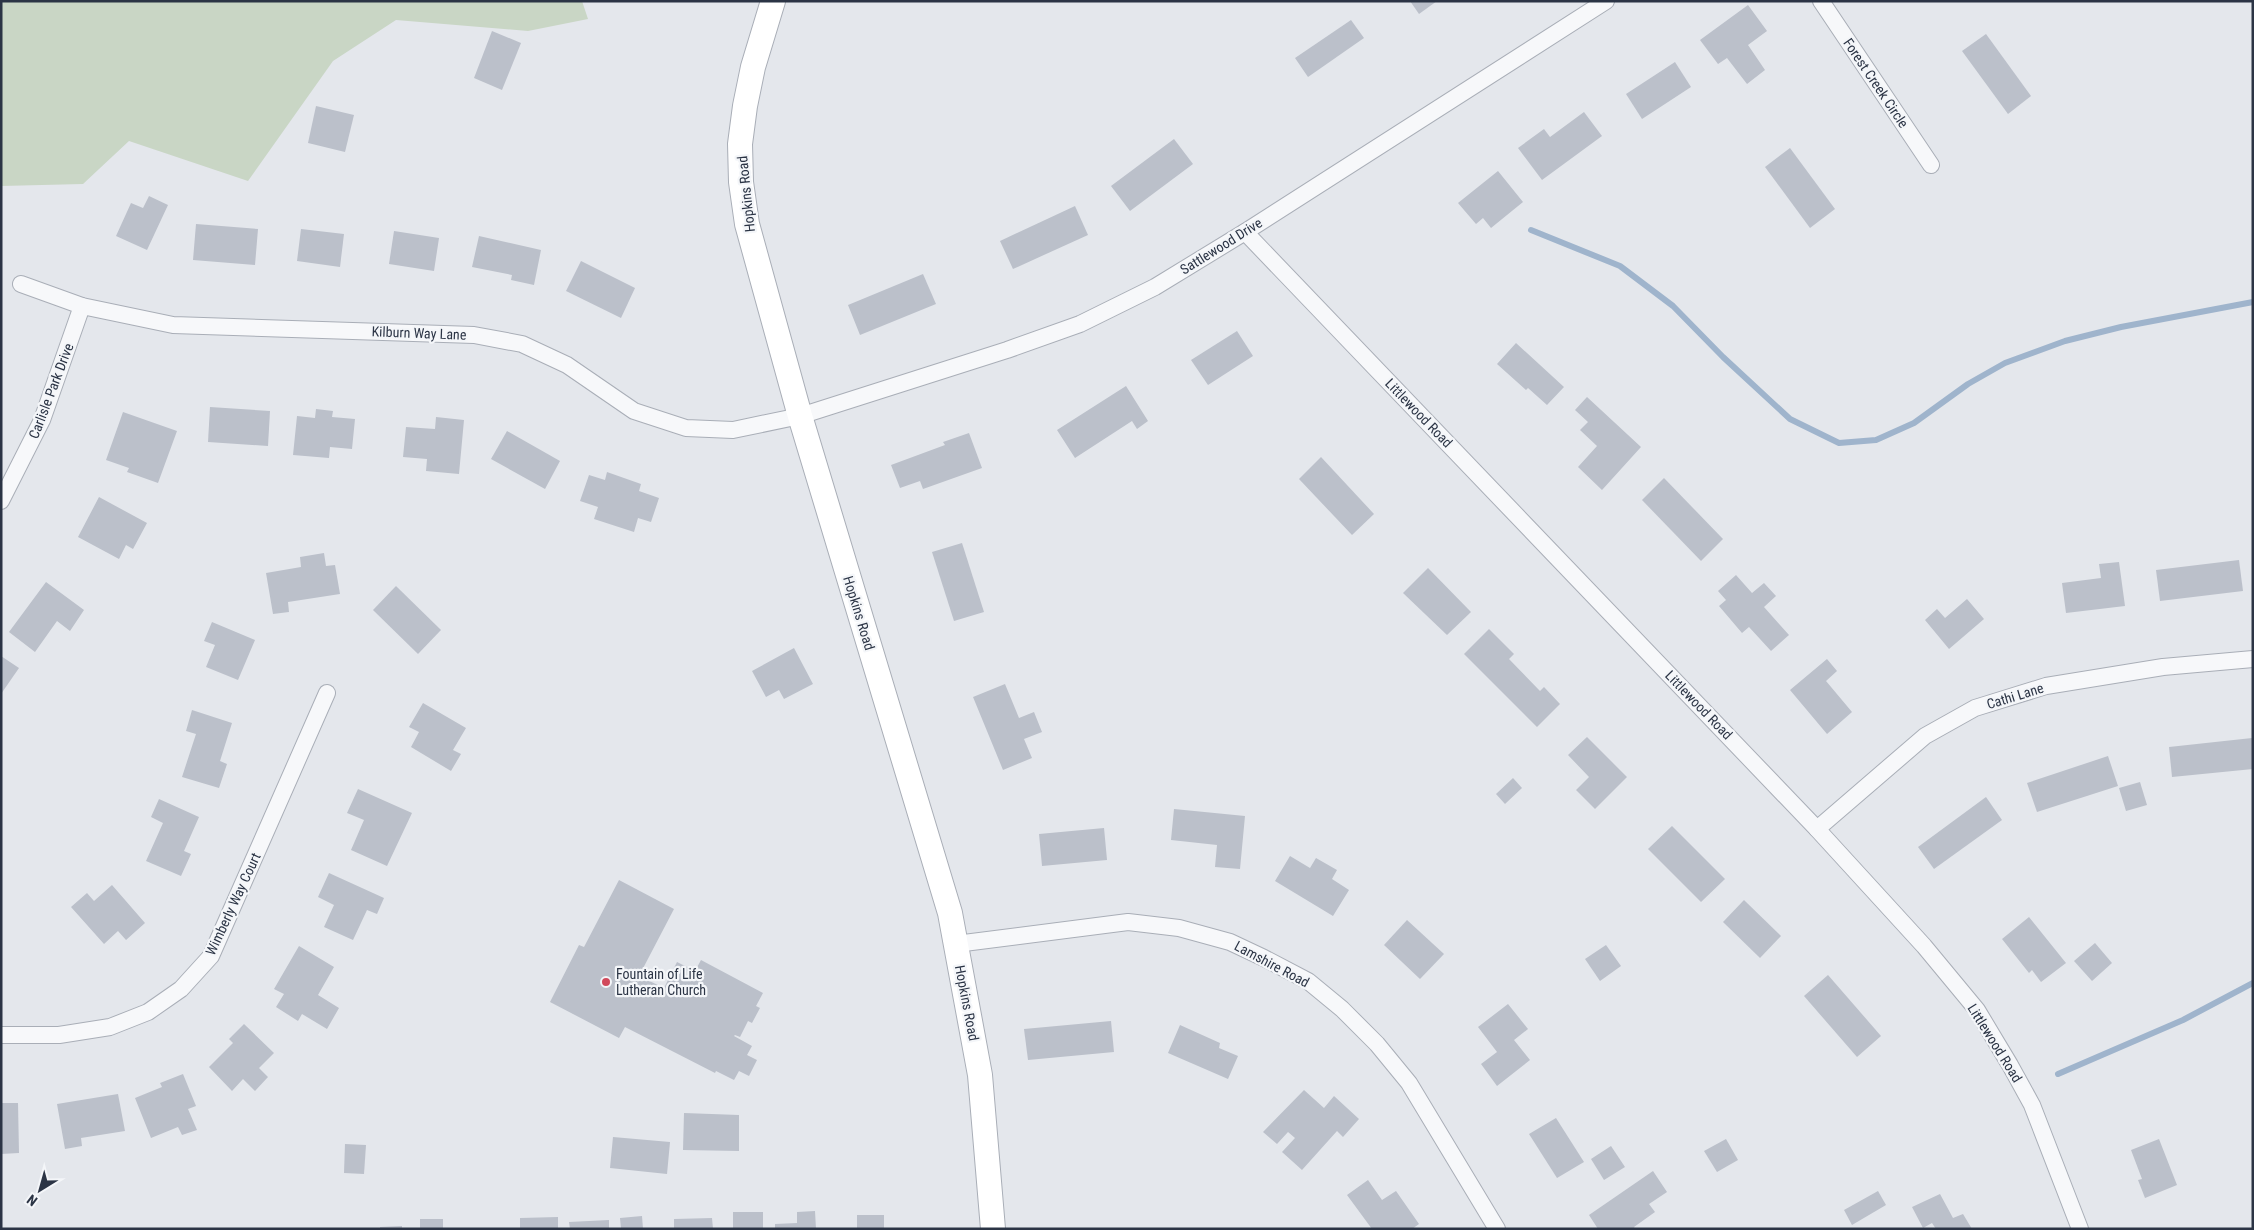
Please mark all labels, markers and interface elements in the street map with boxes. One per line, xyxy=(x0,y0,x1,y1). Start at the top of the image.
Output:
street label: Forest Creek Circle xyxy=(1840,35,1912,131)
street label: Hopkins Road xyxy=(734,155,758,233)
street label: Sattlewood Drive xyxy=(1177,214,1265,278)
street label: Kilburn Way Lane xyxy=(371,323,467,343)
street label: Carlisle Park Drive xyxy=(25,341,77,441)
street label: Littlewood Road xyxy=(1382,375,1456,451)
street label: Hopkins Road xyxy=(840,574,878,652)
street label: Littlewood Road xyxy=(1662,667,1736,743)
street label: Cathi Lane xyxy=(1985,680,2046,712)
street label: Wimberly Way Court xyxy=(202,850,264,958)
street label: Lamshire Road xyxy=(1232,938,1312,990)
street label: Hopkins Road xyxy=(952,964,982,1042)
place label: Fountain of Life Lutheran Church xyxy=(616,966,706,998)
marker: Fountain of Life Lutheran Church xyxy=(600,976,612,988)
street label: Littlewood Road xyxy=(1965,1001,2025,1085)
north arrow xyxy=(15,1165,65,1215)
text: N xyxy=(24,1191,40,1209)

